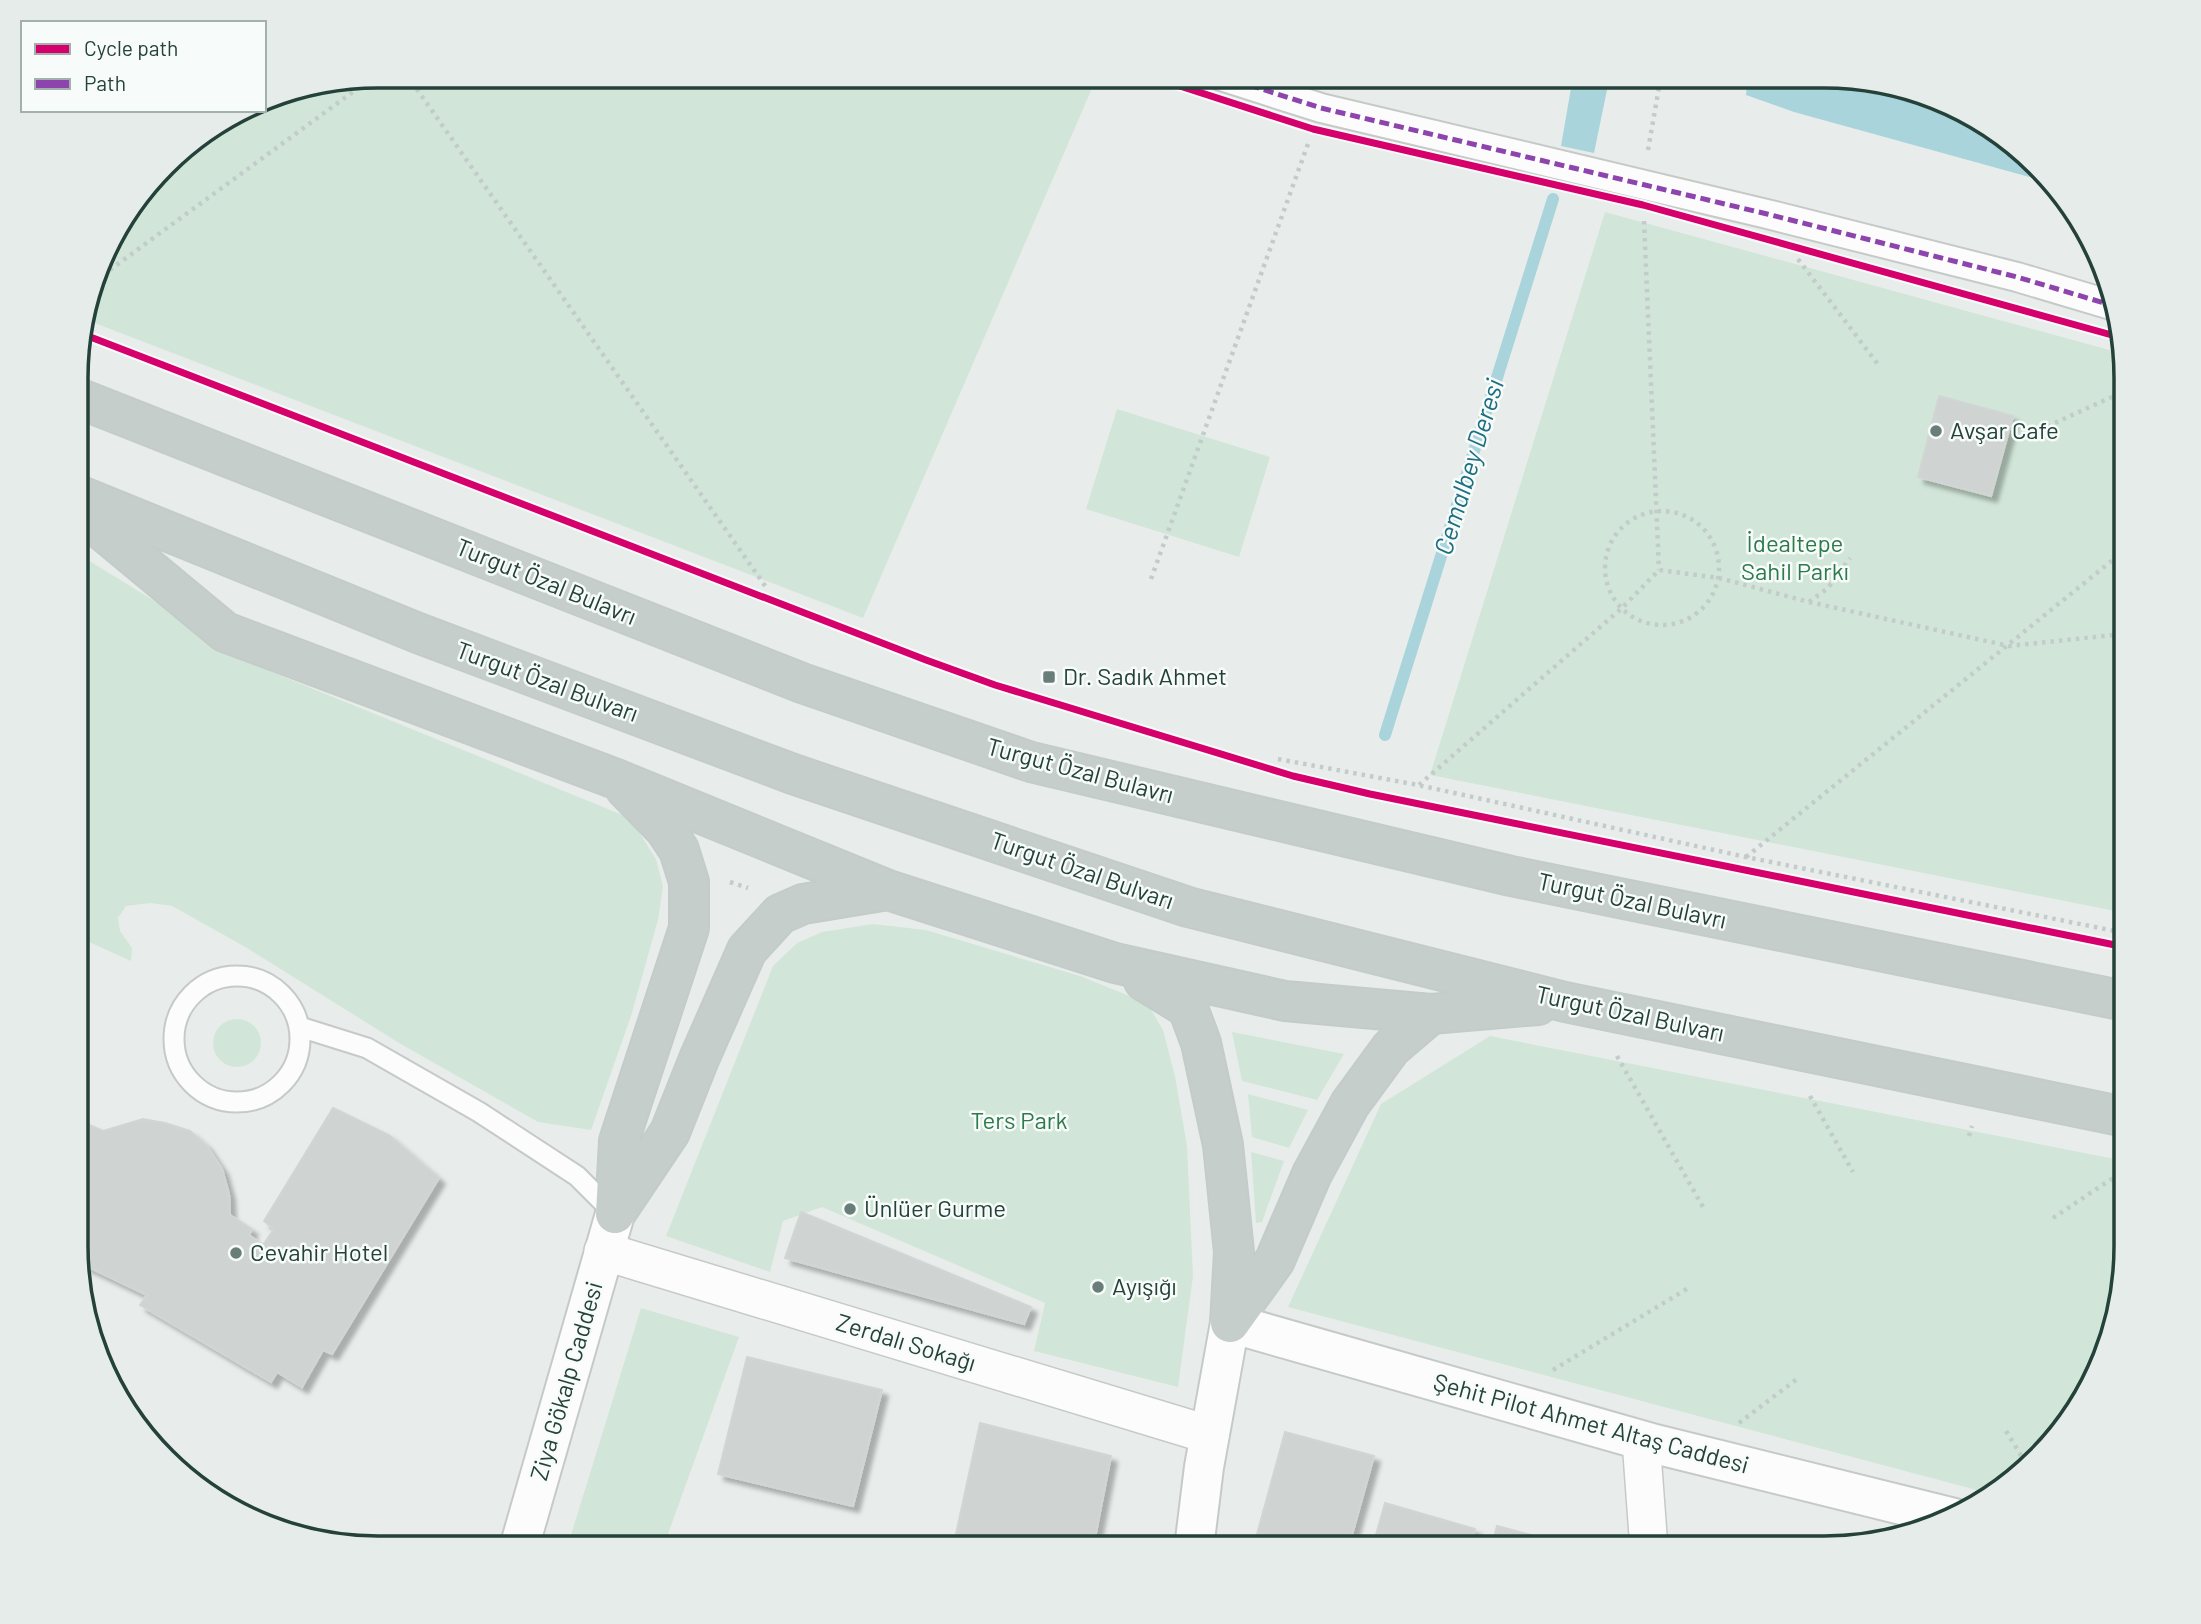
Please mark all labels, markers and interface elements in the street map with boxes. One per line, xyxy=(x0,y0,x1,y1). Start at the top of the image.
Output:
legend xyxy=(21,21,266,112)
text: Cycle path xyxy=(84,35,178,60)
text: Path xyxy=(84,70,126,95)
water label: Cemalbey Deresi xyxy=(1426,374,1509,558)
place label: Avşar Cafe xyxy=(1950,415,2059,444)
marker: Avşar Cafe xyxy=(1928,423,1944,439)
park label: İdealtepe Sahil Parkı xyxy=(1741,528,1849,585)
street label: Turgut Özal Bulavrı xyxy=(452,531,641,630)
street label: Turgut Özal Bulvarı xyxy=(452,634,643,727)
place label: Dr. Sadık Ahmet xyxy=(1063,661,1227,690)
marker: Dr. Sadık Ahmet xyxy=(1041,669,1057,685)
street label: Turgut Özal Bulavrı xyxy=(984,731,1177,808)
street label: Turgut Özal Bulvarı xyxy=(987,825,1178,914)
street label: Turgut Özal Bulavrı xyxy=(1535,865,1729,934)
street label: Turgut Özal Bulvarı xyxy=(1534,978,1727,1047)
park label: Ters Park xyxy=(971,1105,1067,1134)
place label: Ünlüer Gurme xyxy=(864,1193,1006,1222)
marker: Ünlüer Gurme xyxy=(842,1201,858,1217)
place label: Cevahir Hotel xyxy=(250,1237,388,1266)
marker: Cevahir Hotel xyxy=(228,1245,244,1261)
place label: Ayışığı xyxy=(1112,1271,1177,1300)
street label: Ziya Gökalp Caddesi xyxy=(523,1278,608,1483)
marker: Ayışığı xyxy=(1090,1279,1106,1295)
street label: Zerdalı Sokağı xyxy=(833,1307,980,1377)
street label: Şehit Pilot Ahmet Altaş Caddesi xyxy=(1430,1366,1752,1479)

